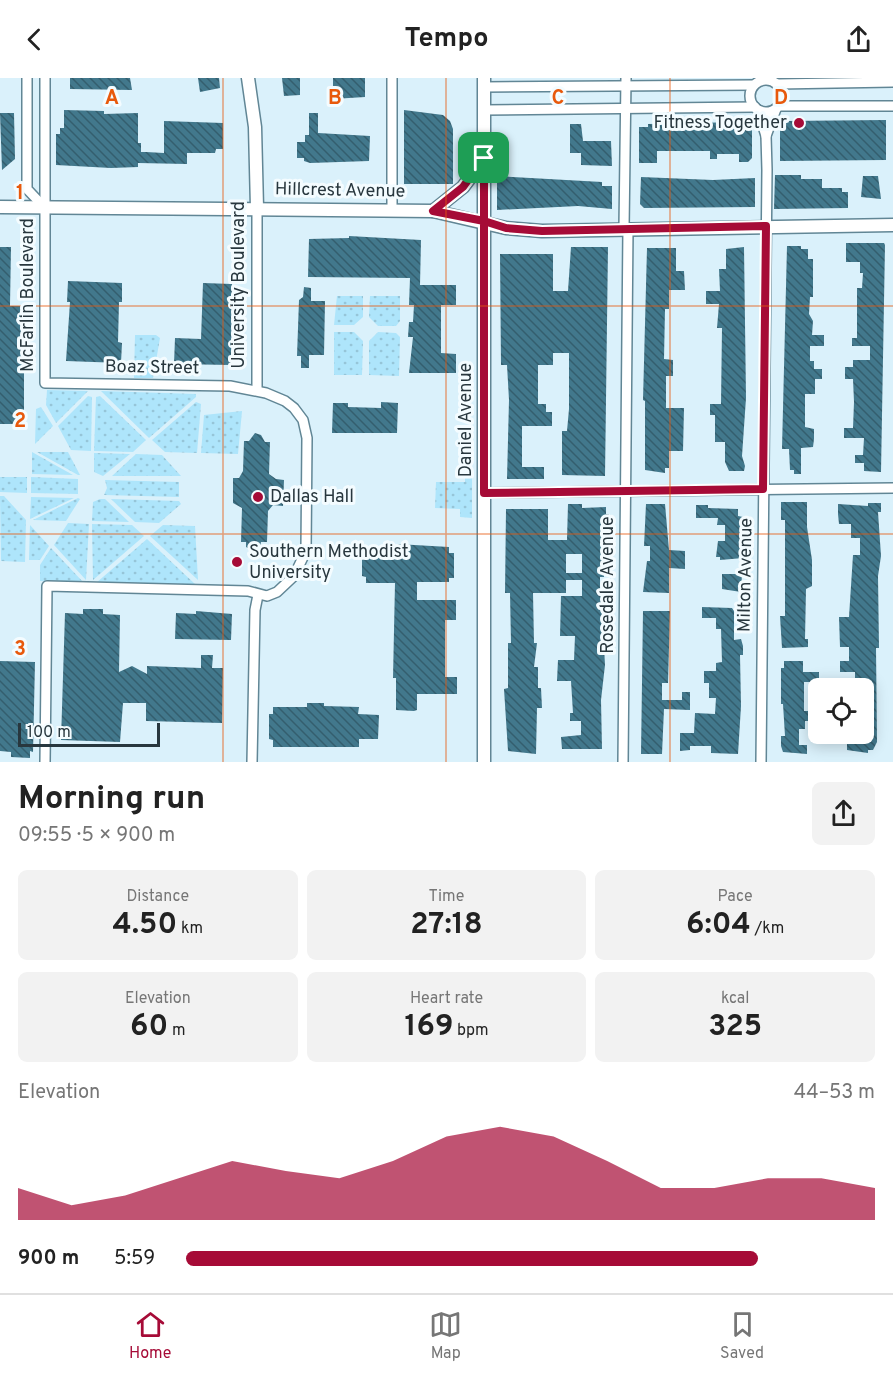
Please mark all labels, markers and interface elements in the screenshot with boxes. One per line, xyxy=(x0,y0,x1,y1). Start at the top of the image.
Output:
text: Tempo xyxy=(405,22,488,56)
icon: back xyxy=(18,23,51,56)
icon: share xyxy=(842,23,875,56)
text: A xyxy=(105,86,119,112)
text: B xyxy=(328,86,342,112)
text: C xyxy=(552,86,564,112)
text: D xyxy=(774,86,788,112)
place label: Fitness Together xyxy=(653,112,787,135)
marker: Fitness Together xyxy=(792,116,806,130)
pin xyxy=(458,132,509,183)
icon: arrive xyxy=(467,141,500,174)
street label: Hillcrest Avenue xyxy=(275,178,405,204)
text: 1 xyxy=(16,181,24,207)
street label: University Boulevard xyxy=(228,201,251,369)
street label: McFarlin Boulevard xyxy=(17,218,40,372)
street label: Boaz Street xyxy=(105,356,199,380)
street label: Daniel Avenue xyxy=(455,363,478,477)
text: 2 xyxy=(14,409,26,435)
place label: Dallas Hall xyxy=(270,486,354,509)
marker: Dallas Hall xyxy=(251,490,265,504)
street label: Rosedale Avenue xyxy=(597,516,620,654)
street label: Milton Avenue xyxy=(734,518,758,632)
place label: Southern Methodist University xyxy=(249,541,409,585)
marker: Southern Methodist University xyxy=(230,555,244,569)
text: 3 xyxy=(14,637,26,663)
map controls xyxy=(808,678,874,744)
button: locate xyxy=(808,678,874,744)
scale bar xyxy=(18,720,160,748)
text: 100 m xyxy=(27,723,71,743)
text: Morning run xyxy=(18,779,205,821)
button: share xyxy=(812,782,875,845)
text: 09:55 · 5 × 900 m xyxy=(18,823,175,849)
text: Distance xyxy=(126,887,189,907)
text: Time xyxy=(429,887,464,907)
text: Pace xyxy=(718,887,753,907)
text: 4.50 xyxy=(113,907,177,944)
text: 27:18 xyxy=(410,907,483,944)
text: 6:04 xyxy=(686,907,751,944)
text: km xyxy=(177,919,203,939)
text: /km xyxy=(751,919,784,939)
text: Elevation xyxy=(125,989,191,1009)
text: Heart rate xyxy=(410,989,483,1009)
text: kcal xyxy=(721,989,749,1009)
text: 60 xyxy=(130,1009,168,1046)
text: 169 xyxy=(404,1009,453,1046)
text: 325 xyxy=(708,1009,762,1046)
text: m xyxy=(168,1021,186,1041)
text: bpm xyxy=(453,1021,489,1041)
text: Elevation xyxy=(18,1080,100,1106)
text: 44–53 m xyxy=(794,1080,875,1106)
text: 900 m xyxy=(18,1246,79,1272)
text: 5:59 xyxy=(114,1246,155,1272)
tab: Home xyxy=(129,1308,171,1364)
tab: Map xyxy=(429,1308,462,1364)
tab: Saved xyxy=(720,1308,764,1364)

